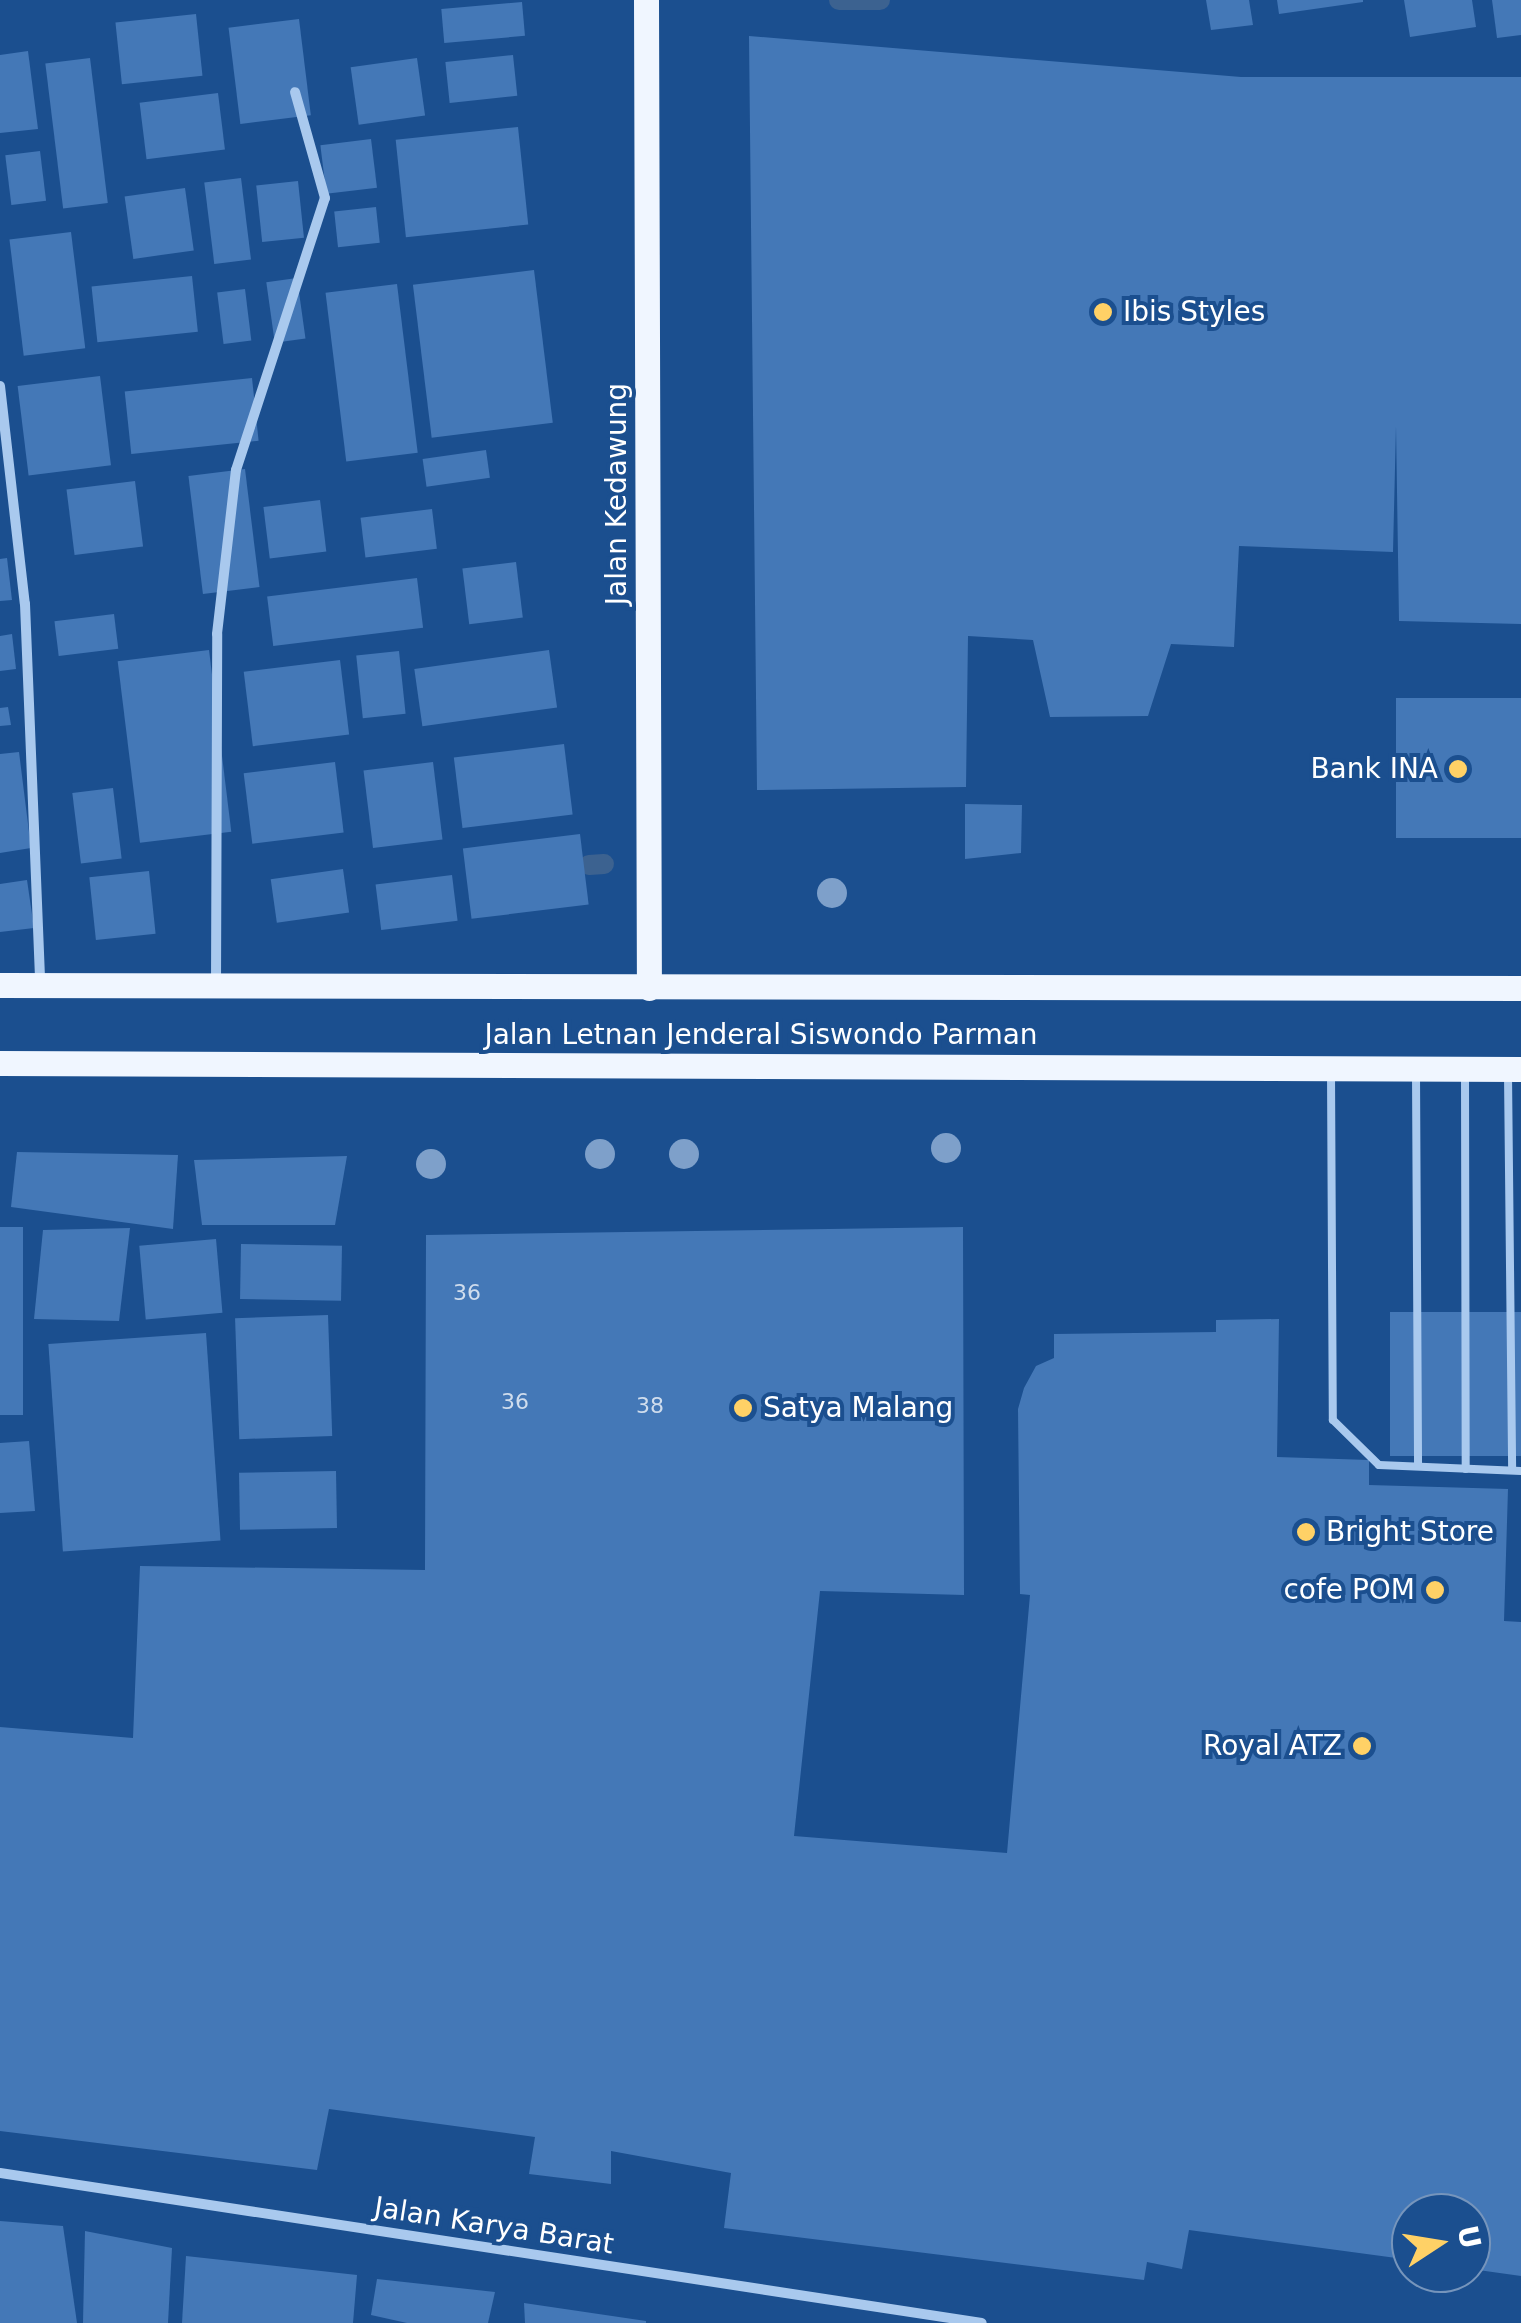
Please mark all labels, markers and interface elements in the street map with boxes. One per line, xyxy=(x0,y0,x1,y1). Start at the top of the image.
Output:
place label: Ibis Styles xyxy=(1123,295,1265,329)
marker: Ibis Styles xyxy=(1092,301,1114,323)
street label: Jalan Kedawung xyxy=(600,383,634,605)
place label: Bank INA xyxy=(1310,752,1438,786)
marker: Bank INA xyxy=(1447,758,1469,780)
street label: Jalan Letnan Jenderal Siswondo Parman xyxy=(484,1018,1038,1052)
house number: 36 xyxy=(453,1280,481,1306)
house number: 36 xyxy=(501,1389,529,1415)
place label: Satya Malang xyxy=(763,1391,953,1425)
house number: 38 xyxy=(636,1393,664,1419)
marker: Satya Malang xyxy=(732,1397,754,1419)
place label: Bright Store xyxy=(1326,1515,1494,1549)
marker: Bright Store xyxy=(1295,1521,1317,1543)
place label: cofe POM xyxy=(1283,1573,1415,1607)
marker: cofe POM xyxy=(1424,1579,1446,1601)
place label: Royal ATZ xyxy=(1203,1729,1342,1763)
marker: Royal ATZ xyxy=(1351,1735,1373,1757)
street label: Jalan Karya Barat xyxy=(372,2190,616,2262)
north arrow xyxy=(1391,2193,1491,2293)
text: U xyxy=(1450,2223,1487,2252)

